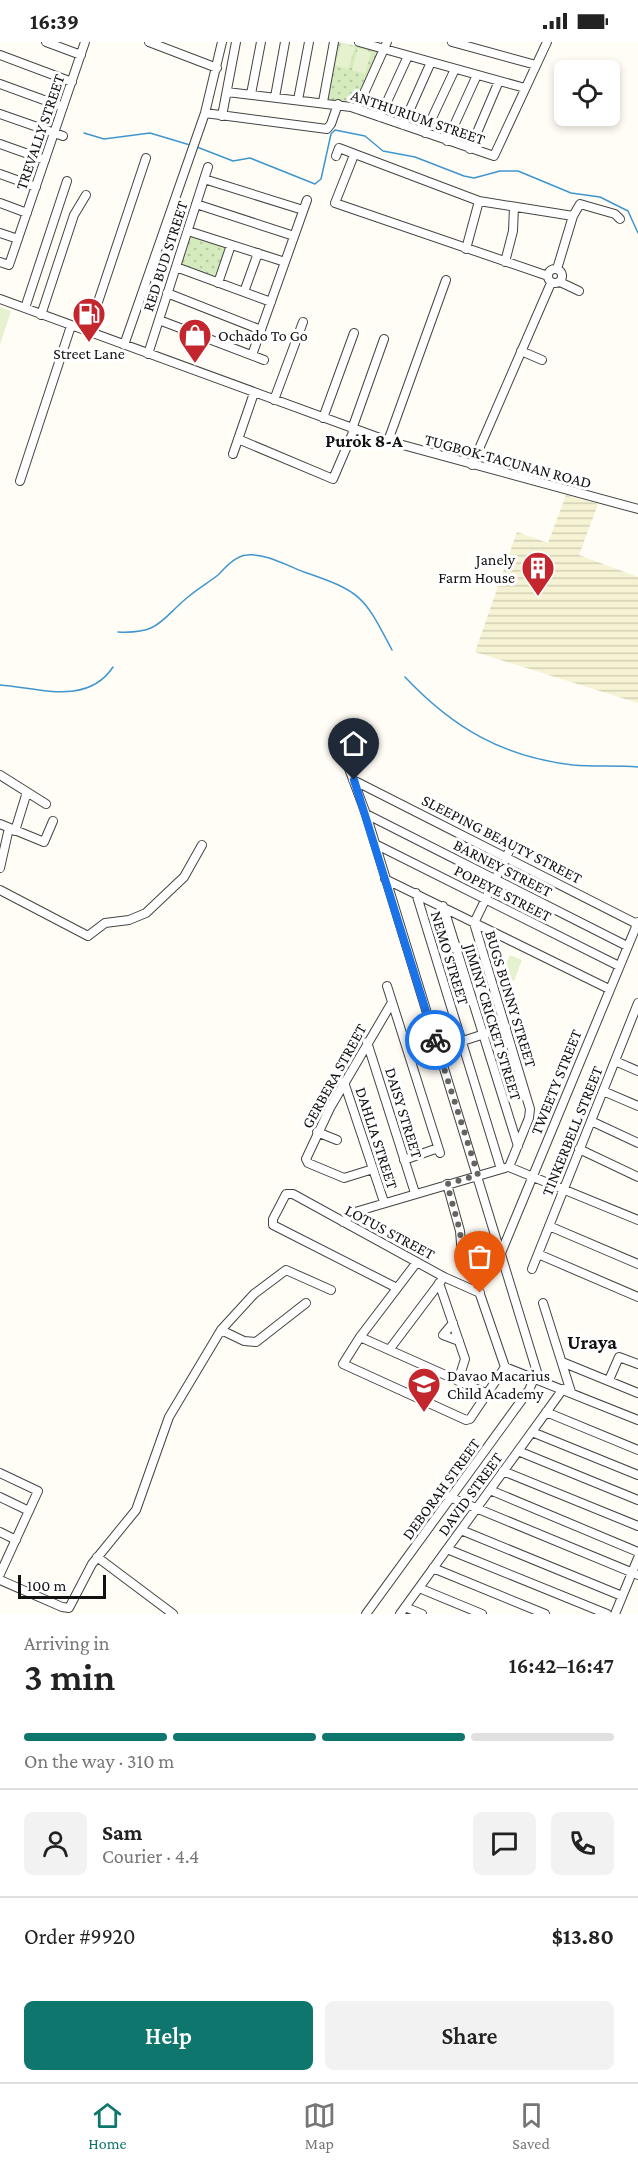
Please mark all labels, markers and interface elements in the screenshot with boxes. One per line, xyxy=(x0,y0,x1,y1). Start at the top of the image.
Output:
text: 16:39 xyxy=(30,9,79,34)
map controls xyxy=(554,60,620,126)
button: locate xyxy=(554,60,620,126)
street label: TREVALLY STREET xyxy=(12,72,68,192)
street label: ANTHURIUM STREET xyxy=(349,86,488,148)
street label: RED BUD STREET xyxy=(139,198,191,313)
fuel station icon: Street Lane xyxy=(71,296,107,343)
shop icon: Ochado To Go xyxy=(177,317,213,364)
place label: Ochado To Go xyxy=(218,327,308,344)
place label: Street Lane xyxy=(53,345,125,362)
street label: TUGBOK-TACUNAN ROAD xyxy=(423,430,593,492)
district label: Purok 8-A xyxy=(325,431,403,451)
building icon: Janely Farm House xyxy=(520,550,556,597)
place label: Janely Farm House xyxy=(438,551,516,586)
pin xyxy=(328,718,379,780)
icon: home xyxy=(337,727,370,760)
street label: SLEEPING BEAUTY STREET xyxy=(419,791,585,887)
street label: BARNEY STREET xyxy=(451,836,555,900)
street label: POPEYE STREET xyxy=(452,861,555,925)
street label: NEMO STREET xyxy=(428,909,472,1007)
street label: BUGS BUNNY STREET xyxy=(482,928,540,1070)
street label: JIMINY CRICKET STREET xyxy=(460,940,525,1103)
courier xyxy=(405,1010,465,1070)
street label: GERBERA STREET xyxy=(298,1021,370,1131)
icon: bike xyxy=(419,1024,452,1057)
street label: TWEETY STREET xyxy=(527,1027,585,1137)
street label: TINKERBELL STREET xyxy=(538,1063,606,1198)
street label: DAISY STREET xyxy=(382,1065,426,1161)
street label: DAHLIA STREET xyxy=(353,1085,402,1191)
street label: LOTUS STREET xyxy=(342,1201,438,1263)
pin xyxy=(454,1231,505,1293)
icon: bag xyxy=(463,1240,496,1273)
district label: Uraya xyxy=(567,1331,617,1353)
school or university icon: Davao Macarius Child Academy xyxy=(406,1366,442,1413)
place label: Davao Macarius Child Academy xyxy=(447,1367,550,1403)
street label: DEBORAH STREET xyxy=(399,1435,484,1543)
street label: DAVID STREET xyxy=(434,1449,506,1539)
scale bar xyxy=(18,1572,106,1600)
text: 100 m xyxy=(27,1577,66,1594)
text: Arriving in xyxy=(24,1632,109,1654)
text: 16:42–16:47 xyxy=(509,1653,614,1678)
text: 3 min xyxy=(24,1655,115,1698)
text: On the way · 310 m xyxy=(24,1750,174,1772)
button: person xyxy=(24,1812,87,1875)
button: chat xyxy=(473,1812,536,1875)
button: phone xyxy=(551,1812,614,1875)
text: Sam xyxy=(102,1820,142,1845)
text: Courier · 4.4 xyxy=(102,1845,199,1867)
text: Order #9920 xyxy=(24,1924,136,1949)
text: $13.80 xyxy=(552,1924,614,1949)
button: Help xyxy=(24,2001,313,2070)
button: Share xyxy=(325,2001,614,2070)
tab: Home xyxy=(88,2099,127,2152)
tab: Map xyxy=(303,2099,336,2152)
tab: Saved xyxy=(512,2099,550,2152)

